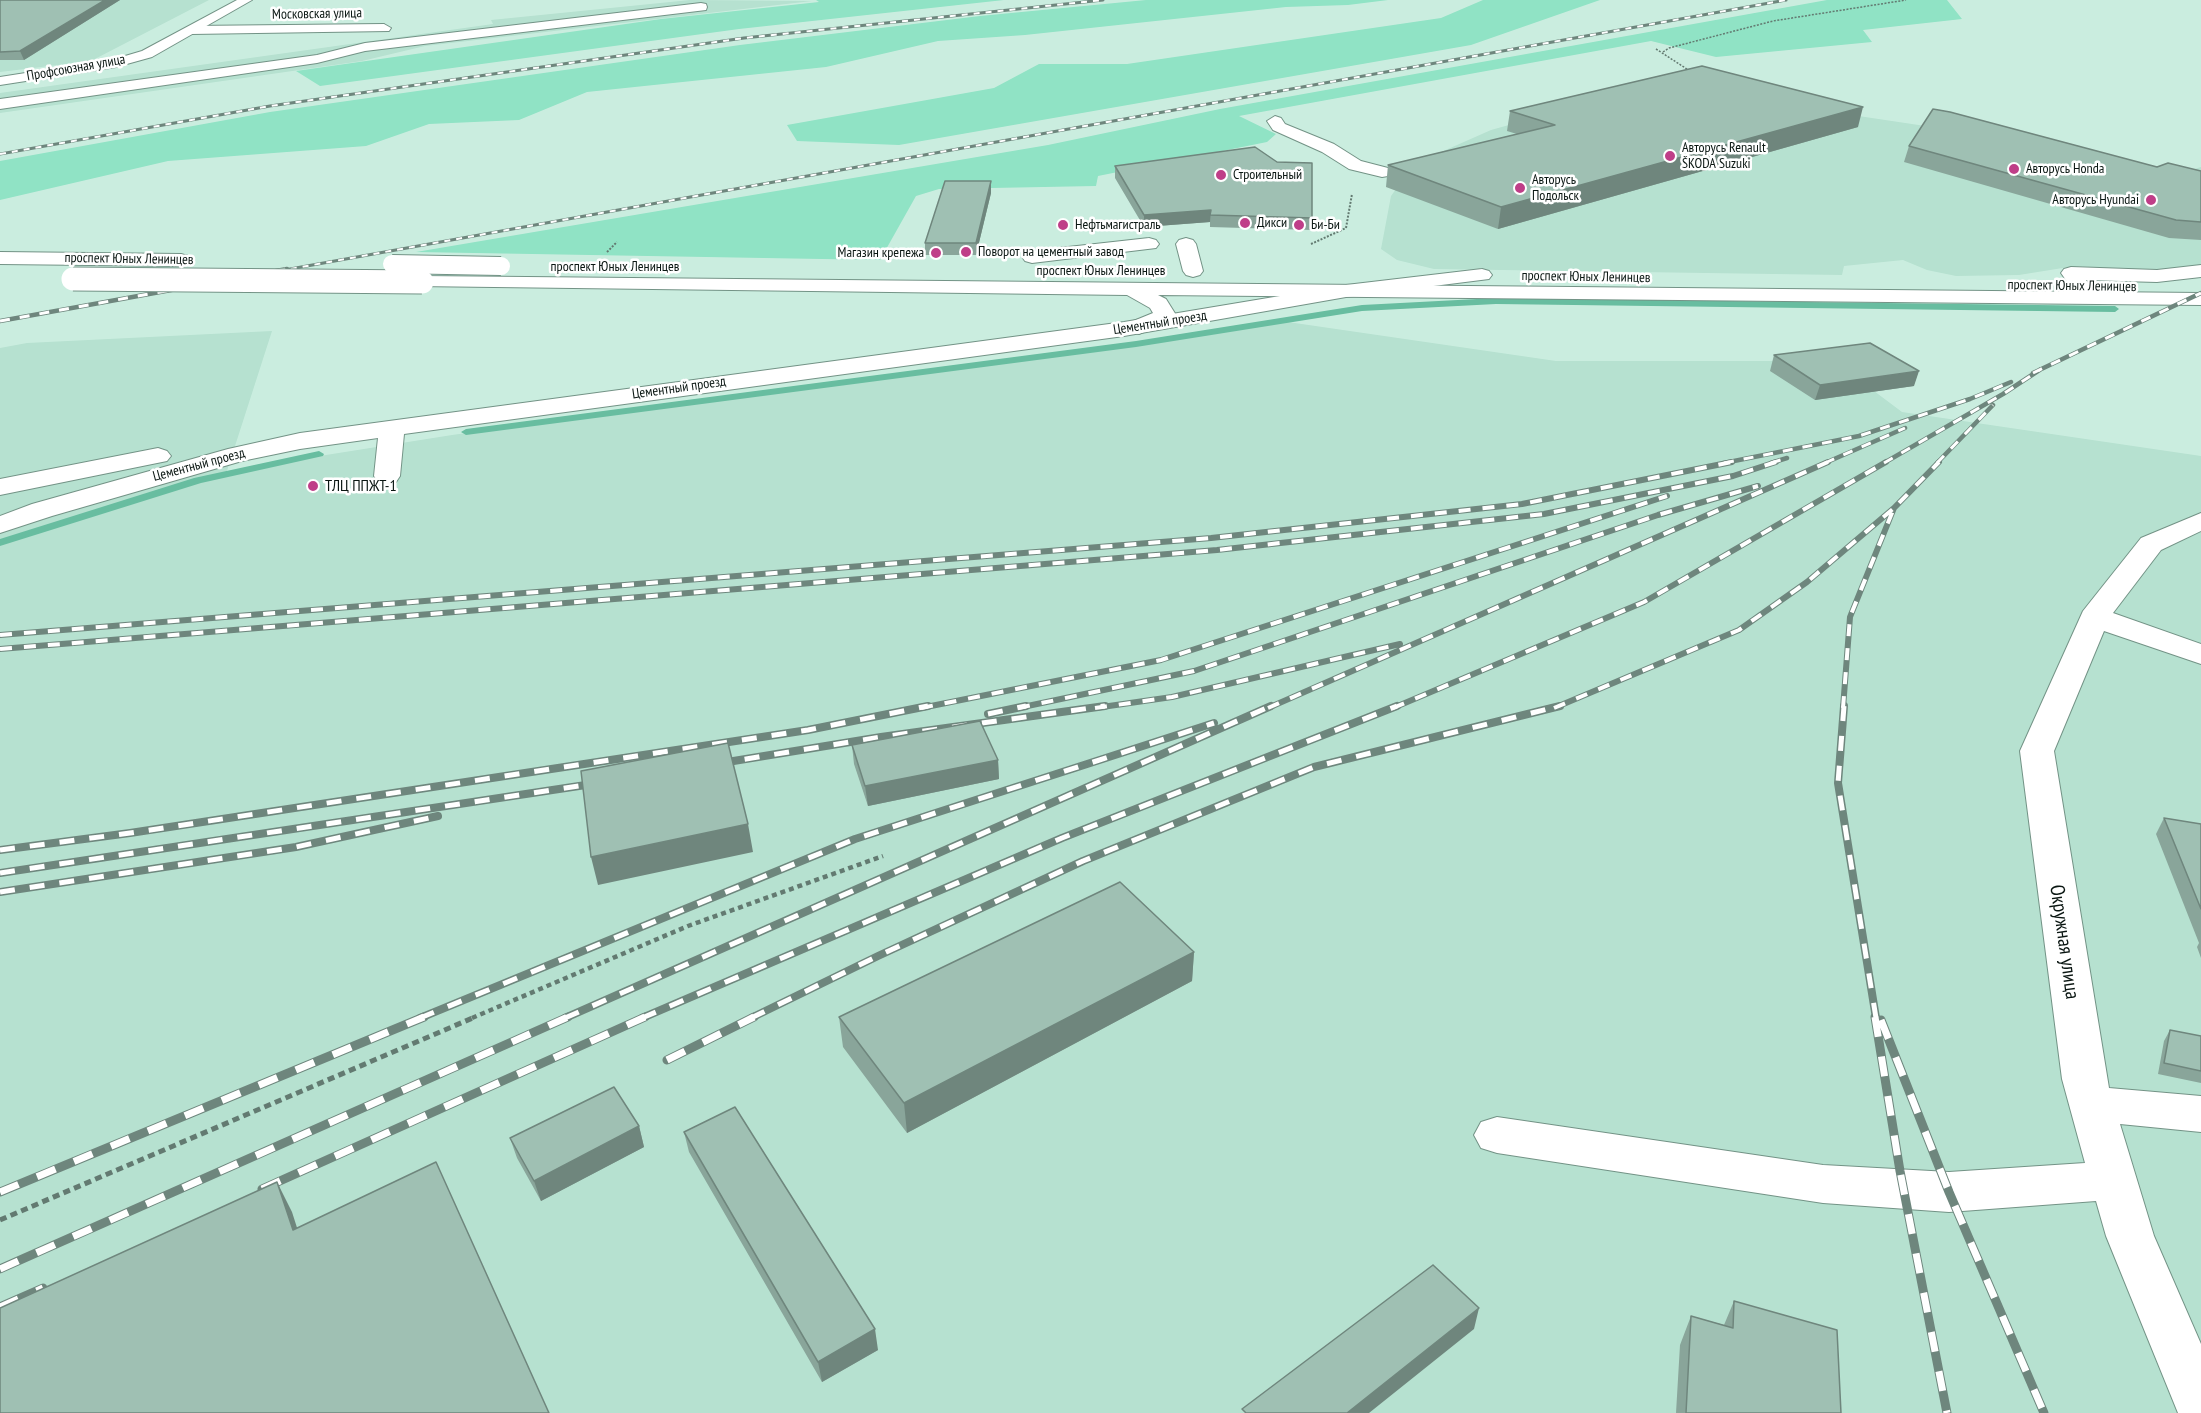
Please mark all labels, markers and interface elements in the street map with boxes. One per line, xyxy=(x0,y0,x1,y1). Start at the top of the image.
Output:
street label: Московская улица xyxy=(272,5,362,23)
street label: Профсоюзная улица xyxy=(25,51,127,85)
place label: Авторусь Renault ŠKODA Suzuki xyxy=(1682,140,1766,172)
marker: Авторусь Renault ŠKODA Suzuki xyxy=(1663,149,1677,163)
place label: Авторусь Honda xyxy=(2026,161,2104,177)
marker: Авторусь Honda xyxy=(2007,162,2021,176)
place label: Строительный xyxy=(1233,167,1302,183)
marker: Строительный xyxy=(1214,168,1228,182)
place label: Авторусь Подольск xyxy=(1532,172,1579,204)
marker: Авторусь Подольск xyxy=(1513,181,1527,195)
place label: Авторусь Hyundai xyxy=(2052,192,2139,208)
marker: Авторусь Hyundai xyxy=(2144,193,2158,207)
place label: Дикси xyxy=(1257,215,1287,231)
marker: Дикси xyxy=(1238,216,1252,230)
place label: Нефтьмагистраль xyxy=(1075,217,1161,233)
place label: Би-Би xyxy=(1311,217,1340,233)
marker: Нефтьмагистраль xyxy=(1056,218,1070,232)
marker: Би-Би xyxy=(1292,218,1306,232)
place label: Поворот на цементный завод xyxy=(978,244,1124,260)
place label: Магазин крепежа xyxy=(837,245,924,261)
marker: Поворот на цементный завод xyxy=(959,245,973,259)
marker: Магазин крепежа xyxy=(929,246,943,260)
street label: проспект Юных Ленинцев xyxy=(64,249,194,269)
street label: проспект Юных Ленинцев xyxy=(551,259,679,275)
street label: проспект Юных Ленинцев xyxy=(1037,263,1165,279)
street label: проспект Юных Ленинцев xyxy=(1521,267,1651,287)
street label: проспект Юных Ленинцев xyxy=(2007,276,2137,296)
street label: Цементный проезд xyxy=(1112,307,1208,339)
street label: Цементный проезд xyxy=(631,373,727,403)
street label: Цементный проезд xyxy=(151,445,247,485)
place label: ТЛЦ ППЖТ-1 xyxy=(325,476,397,496)
marker: ТЛЦ ППЖТ-1 xyxy=(306,479,320,493)
street label: Окружная улица xyxy=(2044,883,2084,1001)

